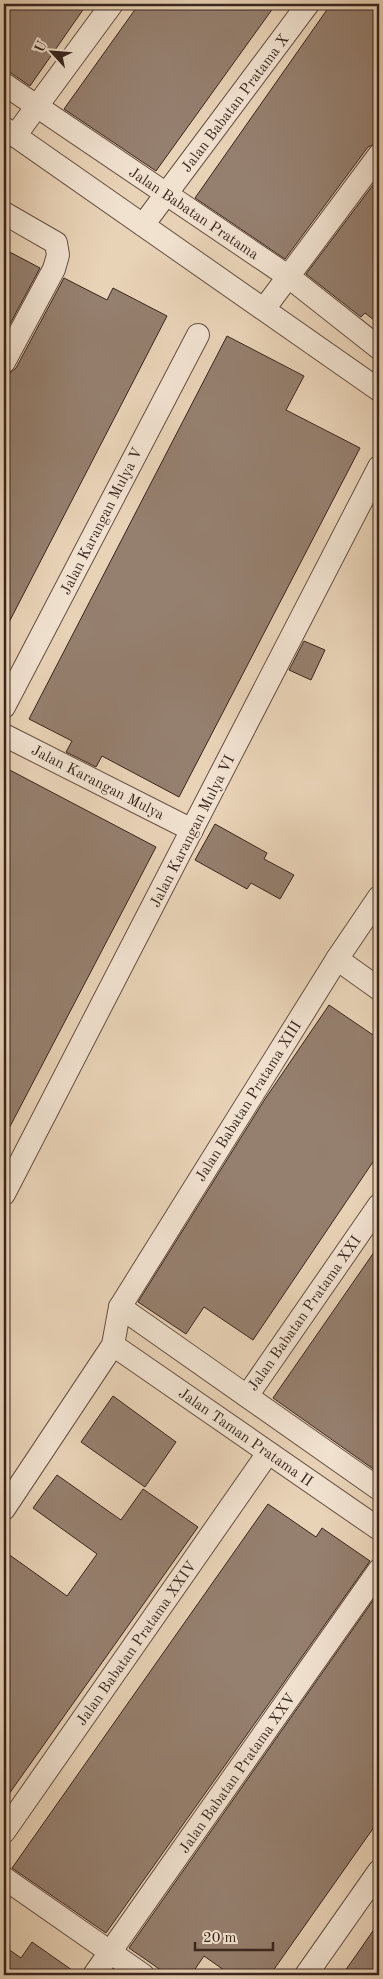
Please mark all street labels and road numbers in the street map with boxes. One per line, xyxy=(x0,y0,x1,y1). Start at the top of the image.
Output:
street label: Jalan Babatan Pratama X xyxy=(180,32,293,176)
street label: Jalan Babatan Pratama xyxy=(126,165,261,264)
street label: Jalan Karangan Mulya V xyxy=(59,445,146,598)
street label: Jalan Karangan Mulya xyxy=(28,743,167,824)
street label: Jalan Karangan Mulya VI xyxy=(148,753,238,910)
street label: Jalan Babatan Pratama XIII xyxy=(194,1019,305,1185)
street label: Jalan Babatan Pratama XXI xyxy=(246,1234,365,1394)
street label: Jalan Taman Pratama II xyxy=(175,1386,315,1490)
street label: Jalan Babatan Pratama XXIV xyxy=(75,1559,200,1729)
street label: Jalan Babatan Pratama XXV xyxy=(177,1691,299,1856)

